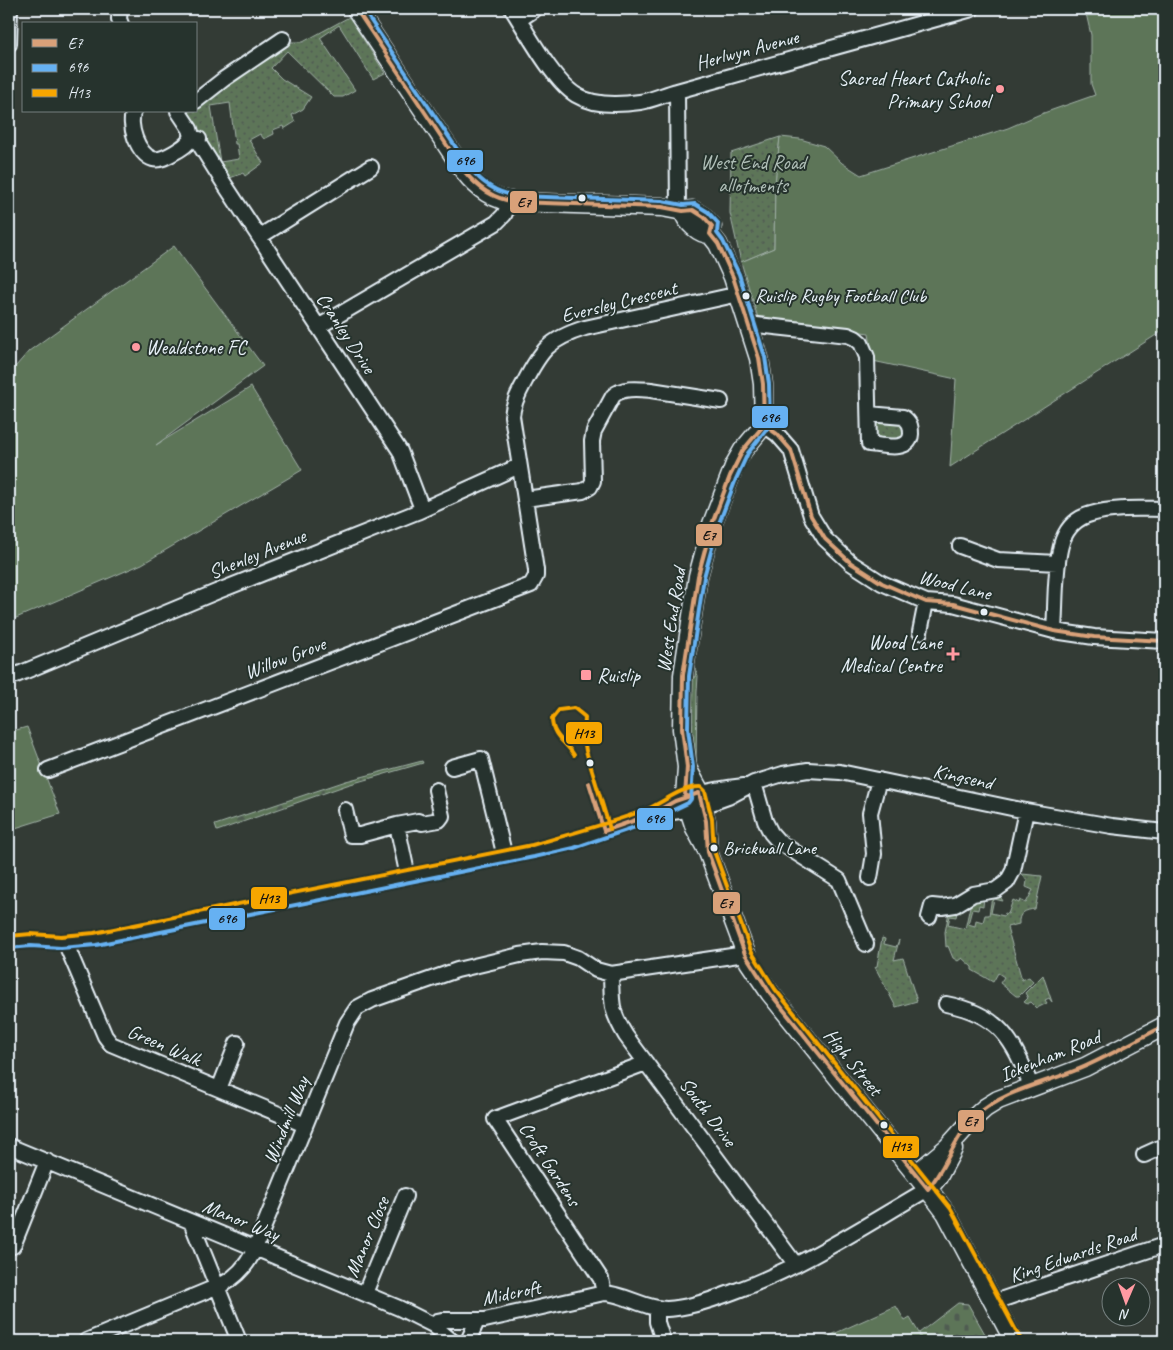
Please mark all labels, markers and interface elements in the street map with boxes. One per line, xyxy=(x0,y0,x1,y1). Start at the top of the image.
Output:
legend xyxy=(22,22,198,112)
street label: Herlwyn Avenue xyxy=(693,24,803,76)
text: E7 xyxy=(68,34,84,53)
text: 696 xyxy=(68,58,90,77)
place label: Sacred Heart Catholic Primary School xyxy=(838,66,994,114)
marker: Sacred Heart Catholic Primary School xyxy=(994,83,1006,95)
text: H13 xyxy=(68,84,91,103)
line badge: 696 xyxy=(446,149,484,173)
park label: West End Road allotments xyxy=(700,150,809,198)
text: 696 xyxy=(455,152,476,169)
line badge: E7 xyxy=(509,190,538,214)
unlabelled marker xyxy=(577,193,587,203)
text: E7 xyxy=(517,194,533,211)
street label: Eversley Crescent xyxy=(559,275,682,328)
place label: Ruislip Rugby Football Club xyxy=(755,284,928,308)
street label: Cranley Drive xyxy=(311,288,382,379)
marker: Ruislip Rugby Football Club xyxy=(741,291,751,301)
place label: Wealdstone FC xyxy=(146,335,248,360)
marker: Wealdstone FC xyxy=(130,341,142,353)
line badge: 696 xyxy=(751,405,789,429)
text: 696 xyxy=(760,409,781,426)
street label: Shenley Avenue xyxy=(205,523,311,585)
line badge: E7 xyxy=(695,523,723,547)
text: E7 xyxy=(702,527,718,544)
street label: West End Road xyxy=(650,563,692,674)
street label: Wood Lane xyxy=(916,564,995,606)
unlabelled marker xyxy=(979,607,989,617)
place label: Wood Lane Medical Centre xyxy=(841,630,943,678)
street label: Willow Grove xyxy=(241,631,330,685)
marker: Wood Lane Medical Centre xyxy=(946,647,960,661)
place label: Ruislip xyxy=(597,663,641,688)
marker: Ruislip xyxy=(579,668,593,682)
line badge: H13 xyxy=(565,721,603,745)
text: H13 xyxy=(574,725,596,742)
unlabelled marker xyxy=(585,758,595,768)
street label: Kingsend xyxy=(931,759,998,796)
line badge: 696 xyxy=(636,807,674,831)
text: 696 xyxy=(645,810,666,827)
place label: Brickwall Lane xyxy=(723,836,818,860)
marker: Brickwall Lane xyxy=(709,843,719,853)
line badge: H13 xyxy=(250,886,288,910)
text: H13 xyxy=(259,890,281,907)
line badge: E7 xyxy=(712,891,741,915)
text: E7 xyxy=(719,895,735,912)
line badge: 696 xyxy=(208,907,246,931)
text: 696 xyxy=(217,910,238,927)
street label: Green Walk xyxy=(124,1018,206,1072)
street label: High Street xyxy=(818,1023,889,1103)
street label: Ickenham Road xyxy=(996,1023,1107,1087)
street label: Windmill Way xyxy=(257,1071,316,1167)
street label: South Drive xyxy=(674,1072,743,1153)
line badge: E7 xyxy=(957,1109,985,1133)
text: E7 xyxy=(964,1113,980,1130)
street label: Croft Gardens xyxy=(513,1117,588,1213)
unlabelled marker xyxy=(879,1120,889,1130)
line badge: H13 xyxy=(882,1135,920,1159)
text: H13 xyxy=(891,1138,913,1155)
street label: Manor Close xyxy=(339,1192,396,1281)
street label: Manor Way xyxy=(199,1193,285,1248)
street label: King Edwards Road xyxy=(1006,1221,1143,1288)
street label: Midcroft xyxy=(479,1274,545,1311)
north arrow xyxy=(1100,1278,1150,1328)
text: N xyxy=(1119,1306,1130,1323)

